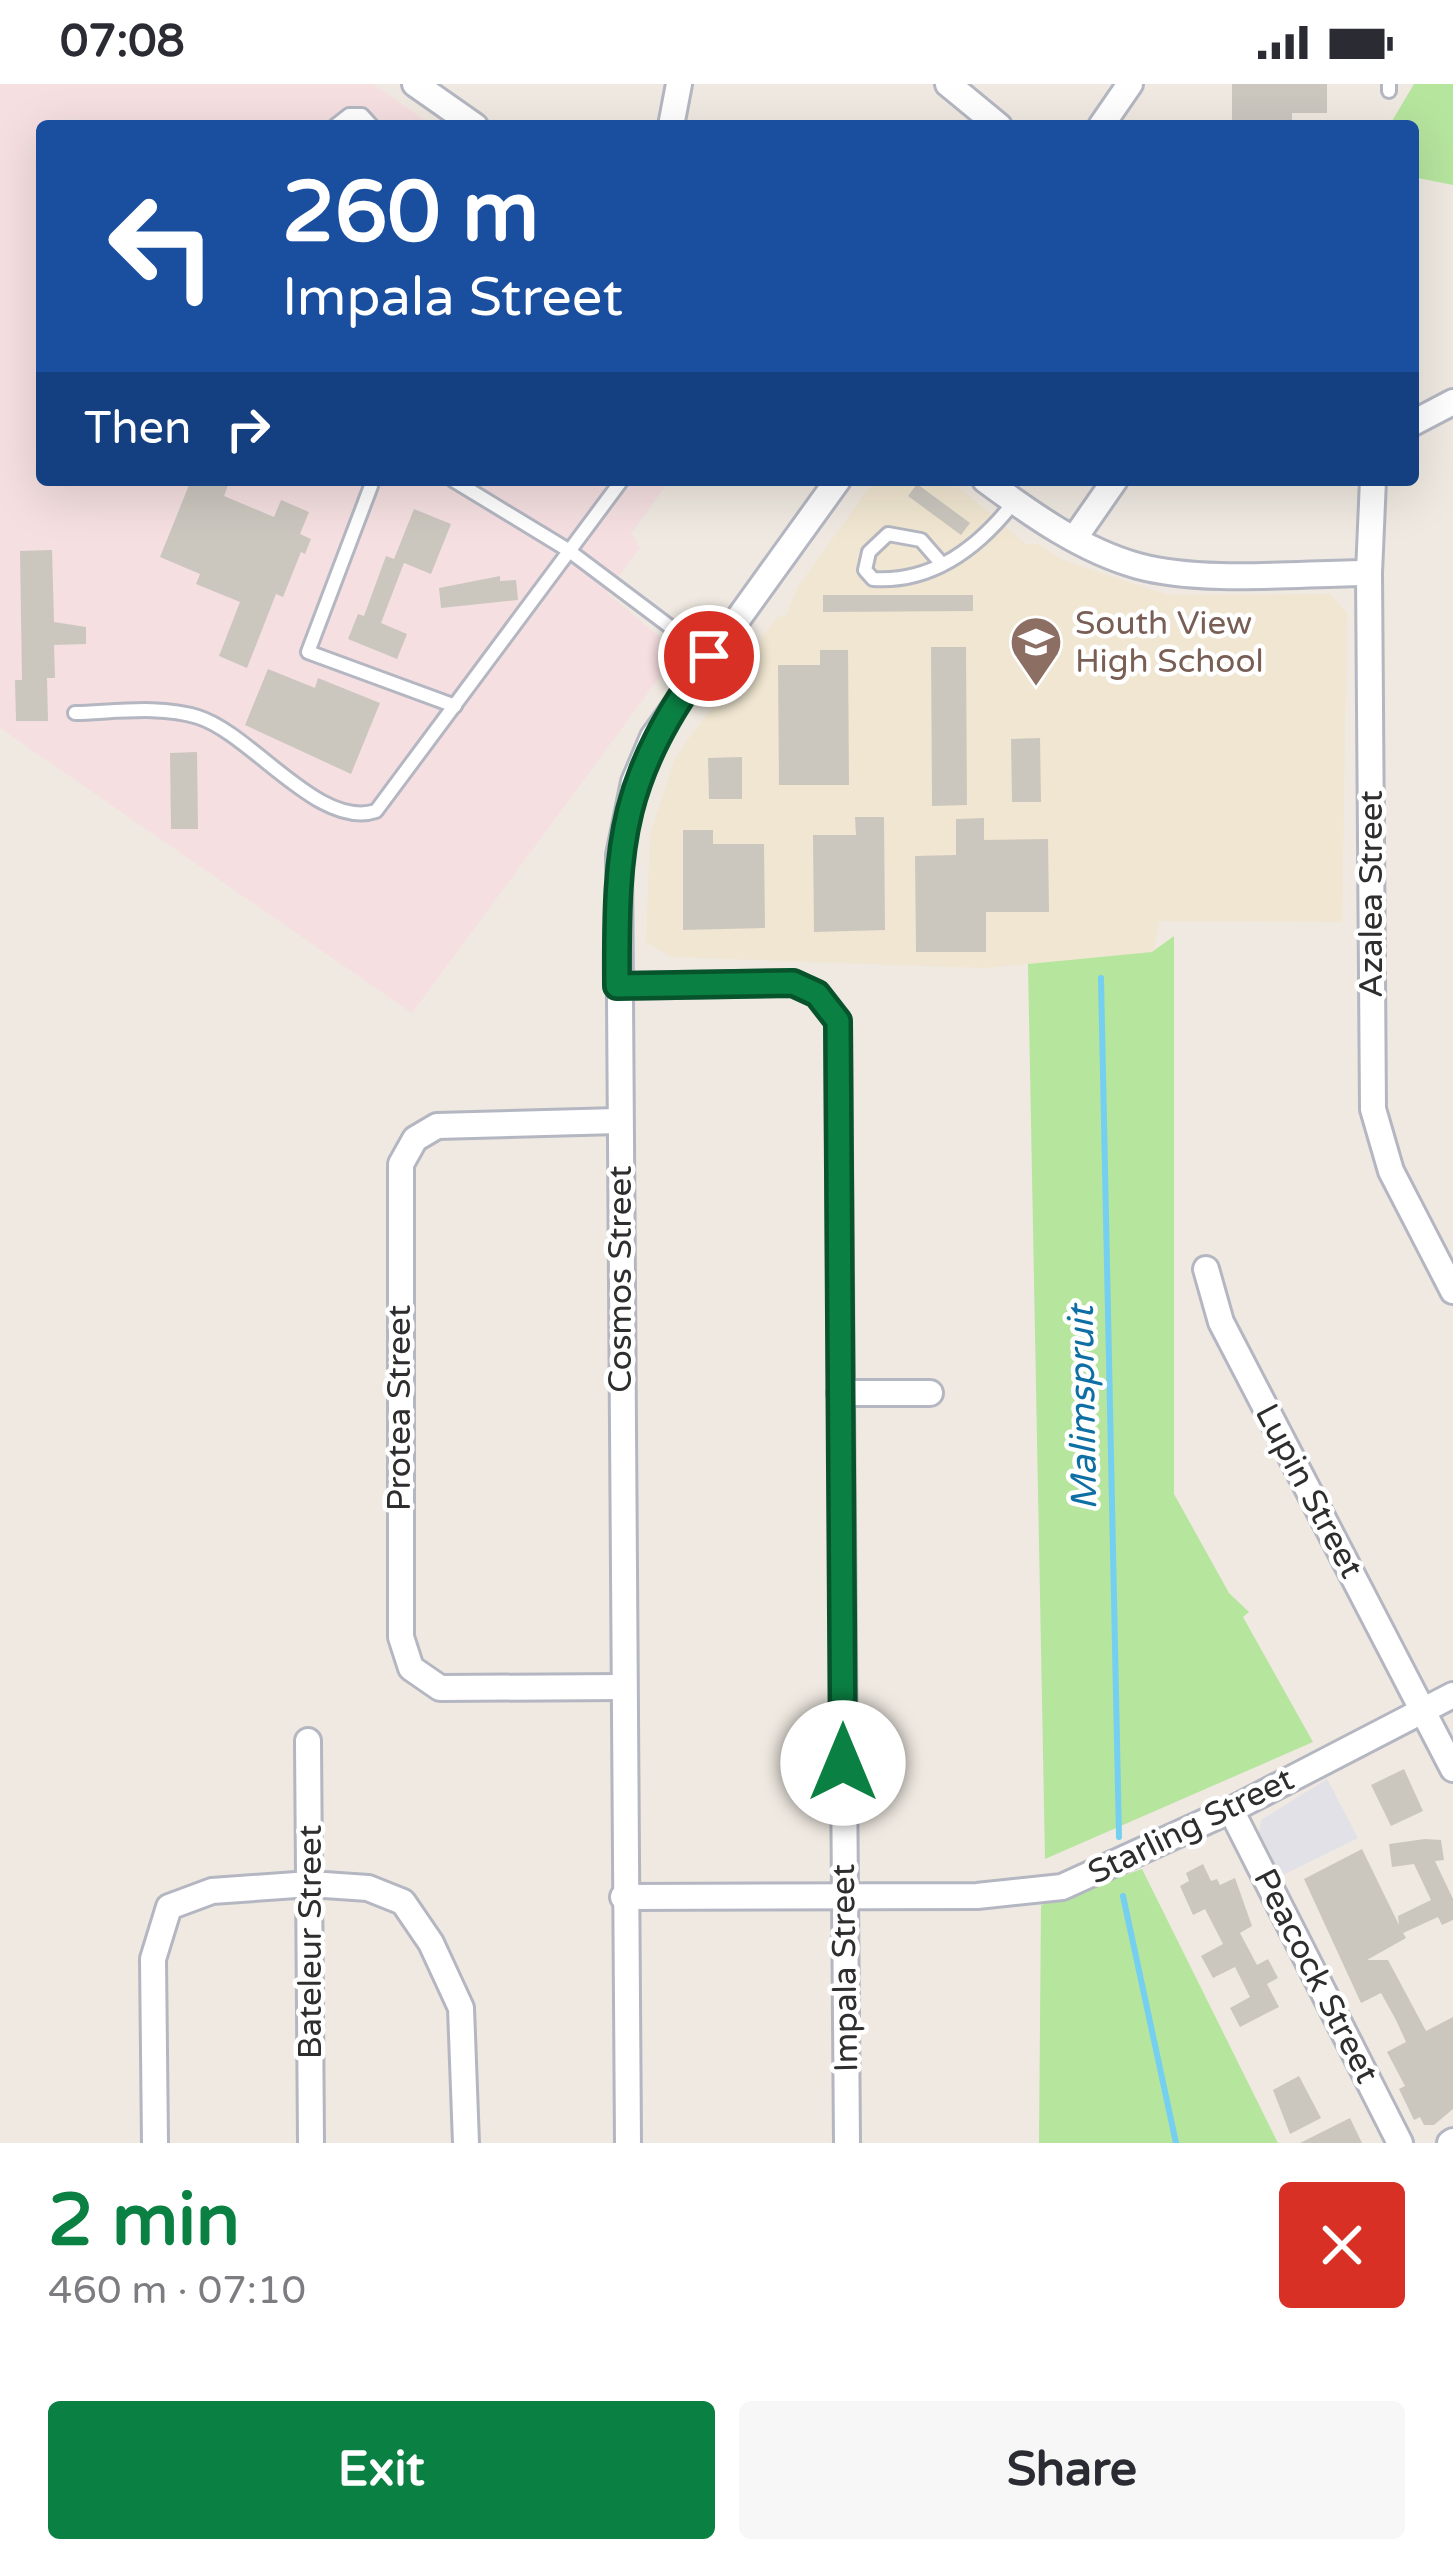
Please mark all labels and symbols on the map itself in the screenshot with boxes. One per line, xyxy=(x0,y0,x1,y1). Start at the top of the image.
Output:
place label: South View High School xyxy=(1075,604,1264,681)
pin xyxy=(658,605,760,707)
school or university icon: South View High School xyxy=(1008,614,1064,688)
street label: Azalea Street xyxy=(1352,790,1391,998)
street label: Cosmos Street xyxy=(601,1165,640,1393)
water label: Malimspruit xyxy=(1060,1301,1106,1511)
street label: Protea Street xyxy=(380,1305,419,1511)
street label: Lupin Street xyxy=(1247,1397,1371,1585)
position arrow xyxy=(780,1700,906,1826)
street label: Starling Street xyxy=(1082,1759,1300,1893)
street label: Bateleur Street xyxy=(291,1825,330,2059)
street label: Peacock Street xyxy=(1245,1862,1387,2090)
street label: Impala Street xyxy=(824,1863,866,2073)

